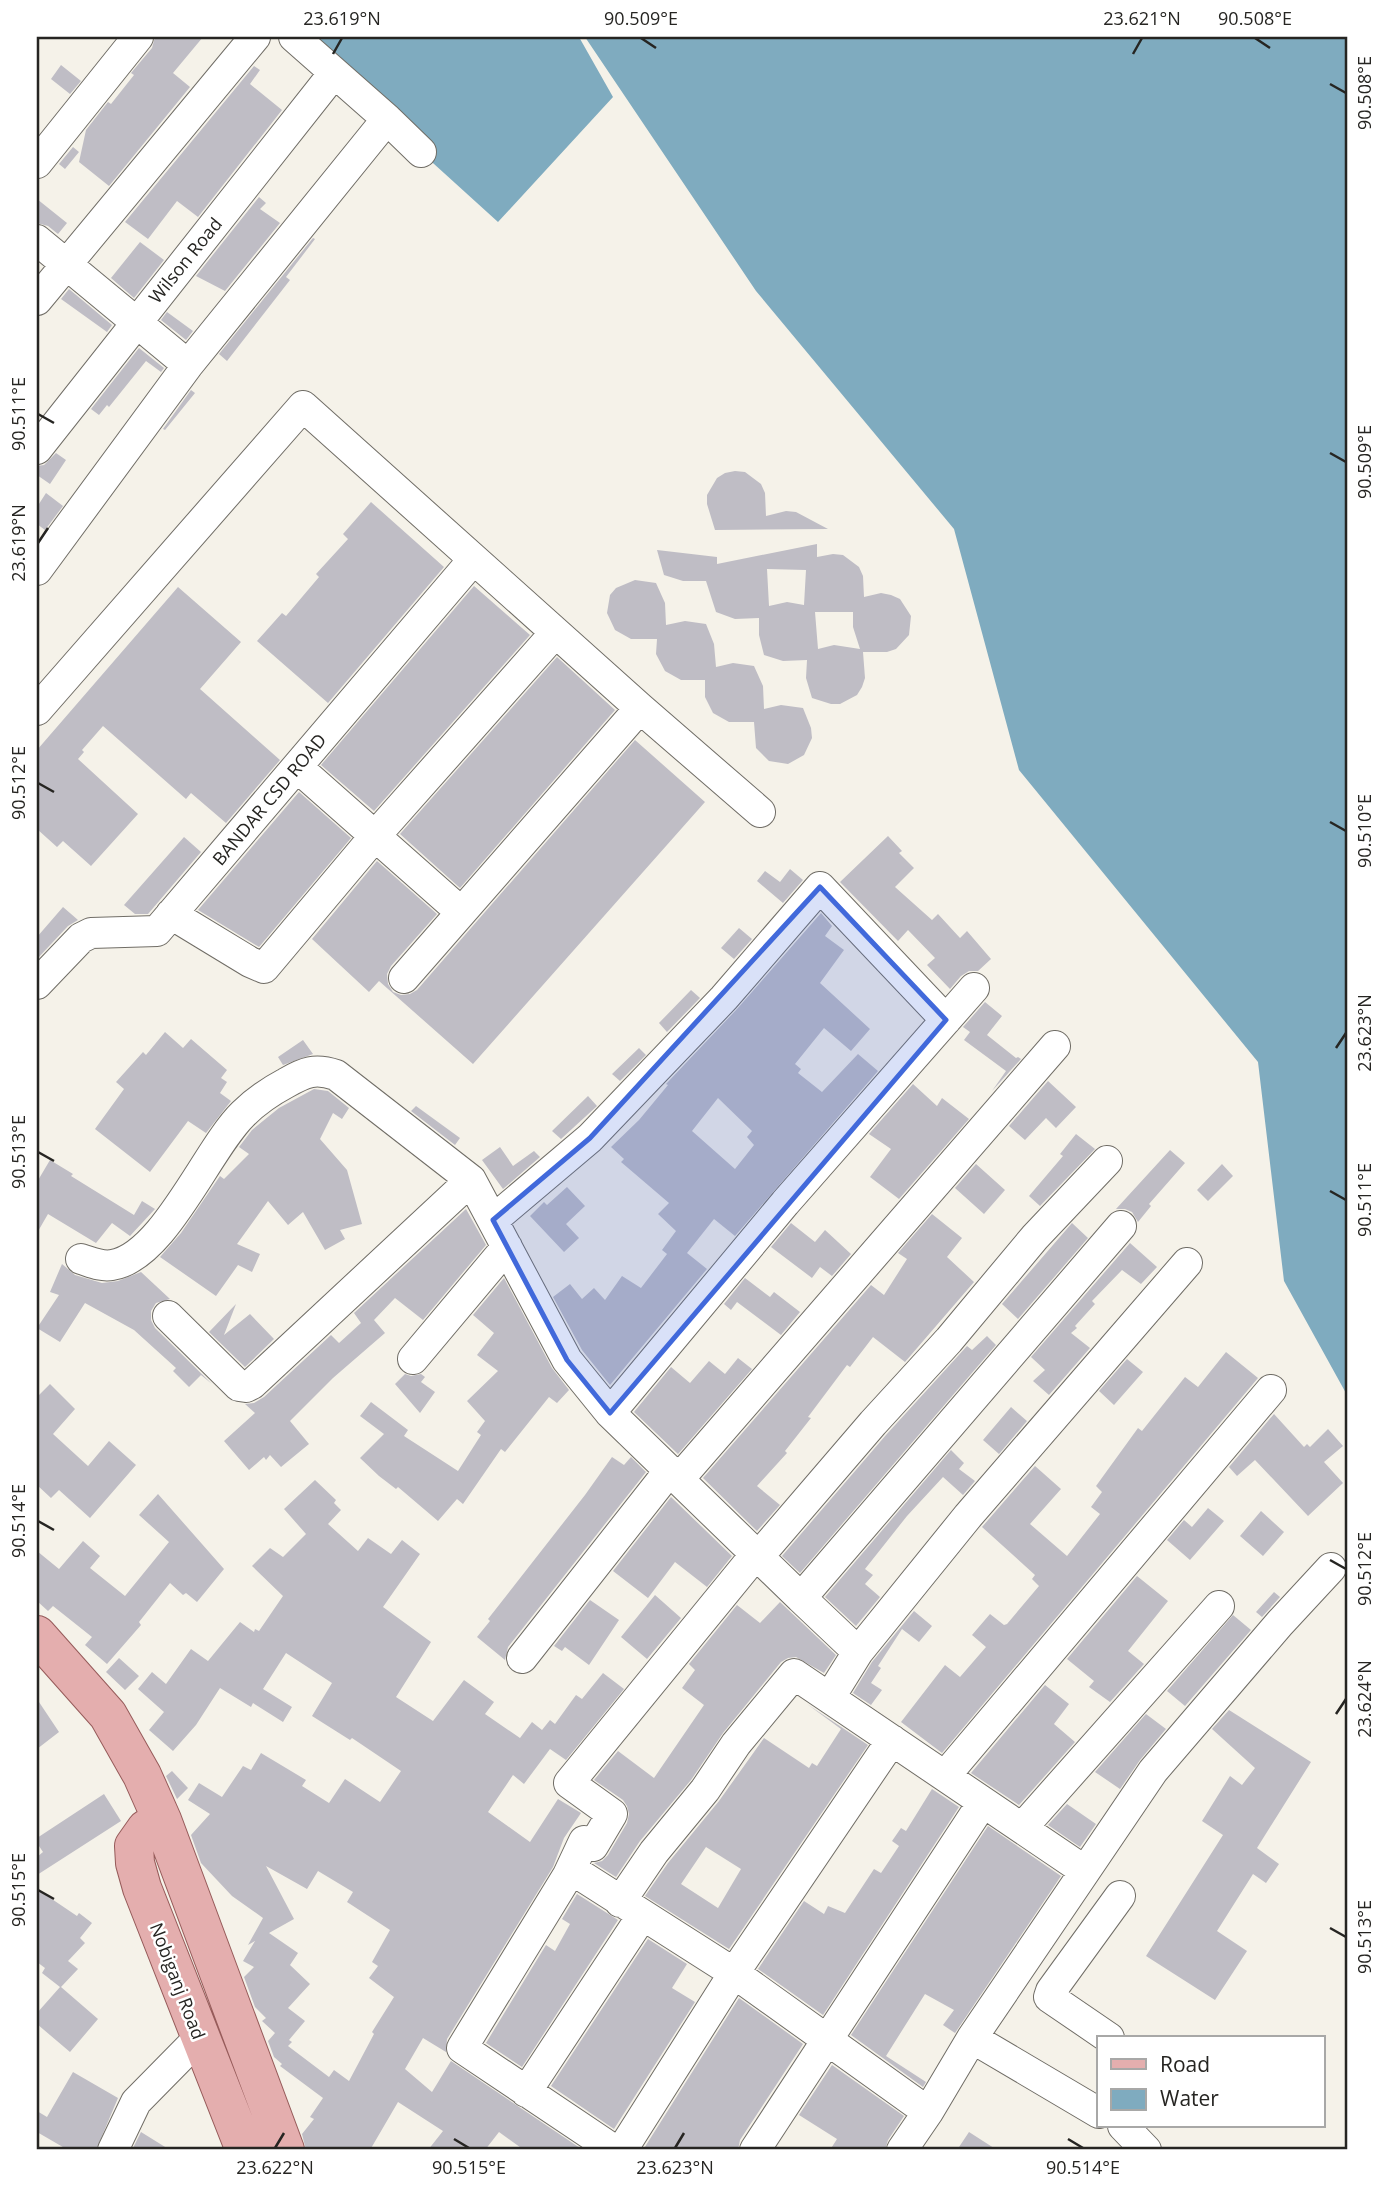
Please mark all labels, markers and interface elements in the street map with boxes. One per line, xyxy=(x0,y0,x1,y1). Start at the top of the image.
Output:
text: 23.619°N xyxy=(303,6,381,30)
text: 90.509°E xyxy=(604,6,678,30)
text: 23.621°N xyxy=(1103,6,1181,30)
text: 90.508°E xyxy=(1218,6,1292,30)
text: 90.508°E xyxy=(1352,56,1376,130)
street label: Wilson Road xyxy=(143,212,227,308)
text: 90.511°E xyxy=(6,377,30,451)
text: 90.509°E xyxy=(1352,425,1376,499)
text: 23.619°N xyxy=(6,504,30,582)
street label: BANDAR CSD ROAD xyxy=(207,728,331,870)
text: 90.512°E xyxy=(6,746,30,820)
text: 90.510°E xyxy=(1352,794,1376,868)
text: 23.623°N xyxy=(1352,994,1376,1072)
text: 90.513°E xyxy=(6,1115,30,1189)
text: 90.511°E xyxy=(1352,1163,1376,1237)
text: 90.514°E xyxy=(6,1484,30,1558)
text: 90.512°E xyxy=(1352,1532,1376,1606)
text: 23.624°N xyxy=(1352,1660,1376,1738)
text: 90.515°E xyxy=(6,1853,30,1927)
text: 90.513°E xyxy=(1352,1900,1376,1974)
street label: Nobiganj Road xyxy=(145,1919,211,2043)
legend xyxy=(1097,2036,1324,2128)
text: Road xyxy=(1160,2050,1210,2078)
text: Water xyxy=(1160,2084,1219,2112)
text: 23.622°N xyxy=(236,2155,314,2179)
text: 90.515°E xyxy=(432,2155,506,2179)
text: 23.623°N xyxy=(636,2155,714,2179)
text: 90.514°E xyxy=(1046,2155,1120,2179)

